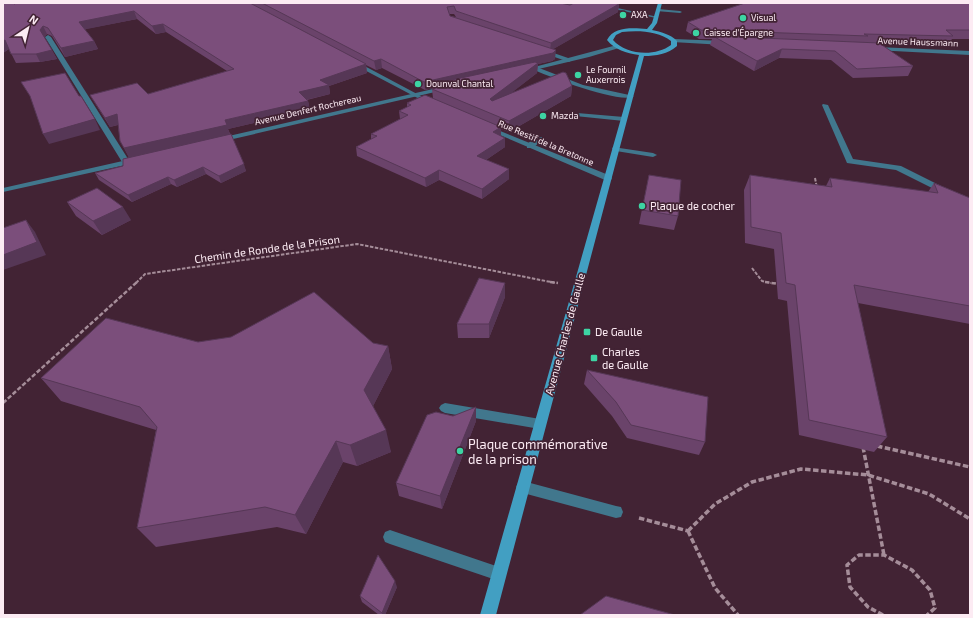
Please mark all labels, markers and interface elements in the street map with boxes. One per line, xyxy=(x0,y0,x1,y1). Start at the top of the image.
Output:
north arrow xyxy=(8,8,48,48)
place label: AXA xyxy=(631,9,648,20)
marker: AXA xyxy=(618,10,628,20)
text: N xyxy=(27,12,41,27)
place label: Visual xyxy=(751,12,776,23)
marker: Visual xyxy=(738,13,748,23)
place label: Caisse d'Épargne xyxy=(704,26,773,38)
marker: Caisse d'Épargne xyxy=(691,28,701,38)
street label: Avenue Haussmann xyxy=(878,35,959,48)
place label: Le Fournil Auxerrois xyxy=(586,64,626,85)
marker: Le Fournil Auxerrois xyxy=(573,70,583,80)
place label: Dounval Chantal xyxy=(426,78,493,89)
marker: Dounval Chantal xyxy=(413,79,423,89)
street label: Avenue Denfert Rochereau xyxy=(254,92,362,127)
place label: Mazda xyxy=(551,110,579,121)
marker: Mazda xyxy=(538,111,548,121)
street label: Rue Restif de la Bretonne xyxy=(497,117,596,168)
place label: Plaque de cocher xyxy=(650,199,736,212)
marker: Plaque de cocher xyxy=(637,201,647,211)
street label: Chemin de Ronde de la Prison xyxy=(193,232,341,265)
street label: Avenue Charles de Gaulle xyxy=(542,271,587,396)
place label: De Gaulle xyxy=(595,325,642,338)
marker: De Gaulle xyxy=(582,327,592,337)
place label: Charles de Gaulle xyxy=(602,345,648,371)
marker: Charles de Gaulle xyxy=(589,353,599,363)
place label: Plaque commémorative de la prison xyxy=(468,436,608,467)
marker: Plaque commémorative de la prison xyxy=(455,446,465,456)

